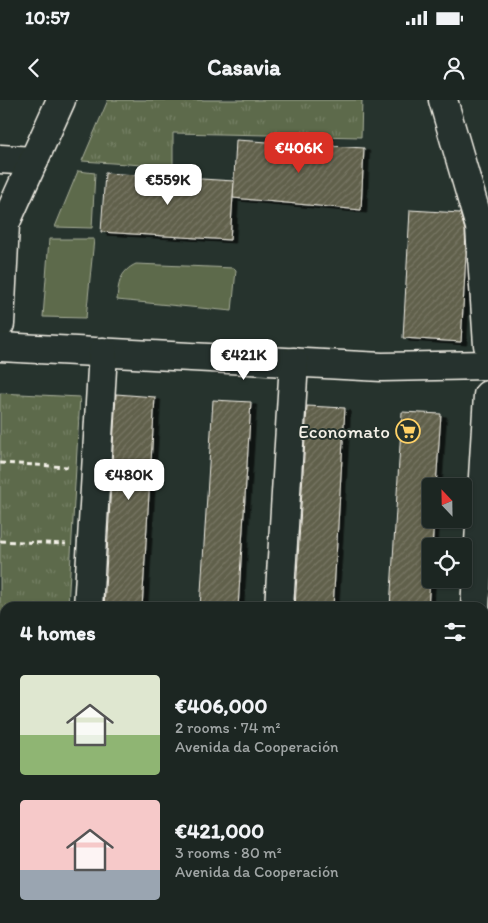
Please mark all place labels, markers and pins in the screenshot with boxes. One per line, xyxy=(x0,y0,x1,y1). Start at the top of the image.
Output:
pin: €406K xyxy=(264,132,334,174)
pin: €559K xyxy=(133,164,203,206)
pin: €421K xyxy=(209,338,279,381)
supermarket icon: Economato xyxy=(395,418,421,444)
place label: Economato xyxy=(298,420,390,443)
pin: €480K xyxy=(94,458,164,501)

